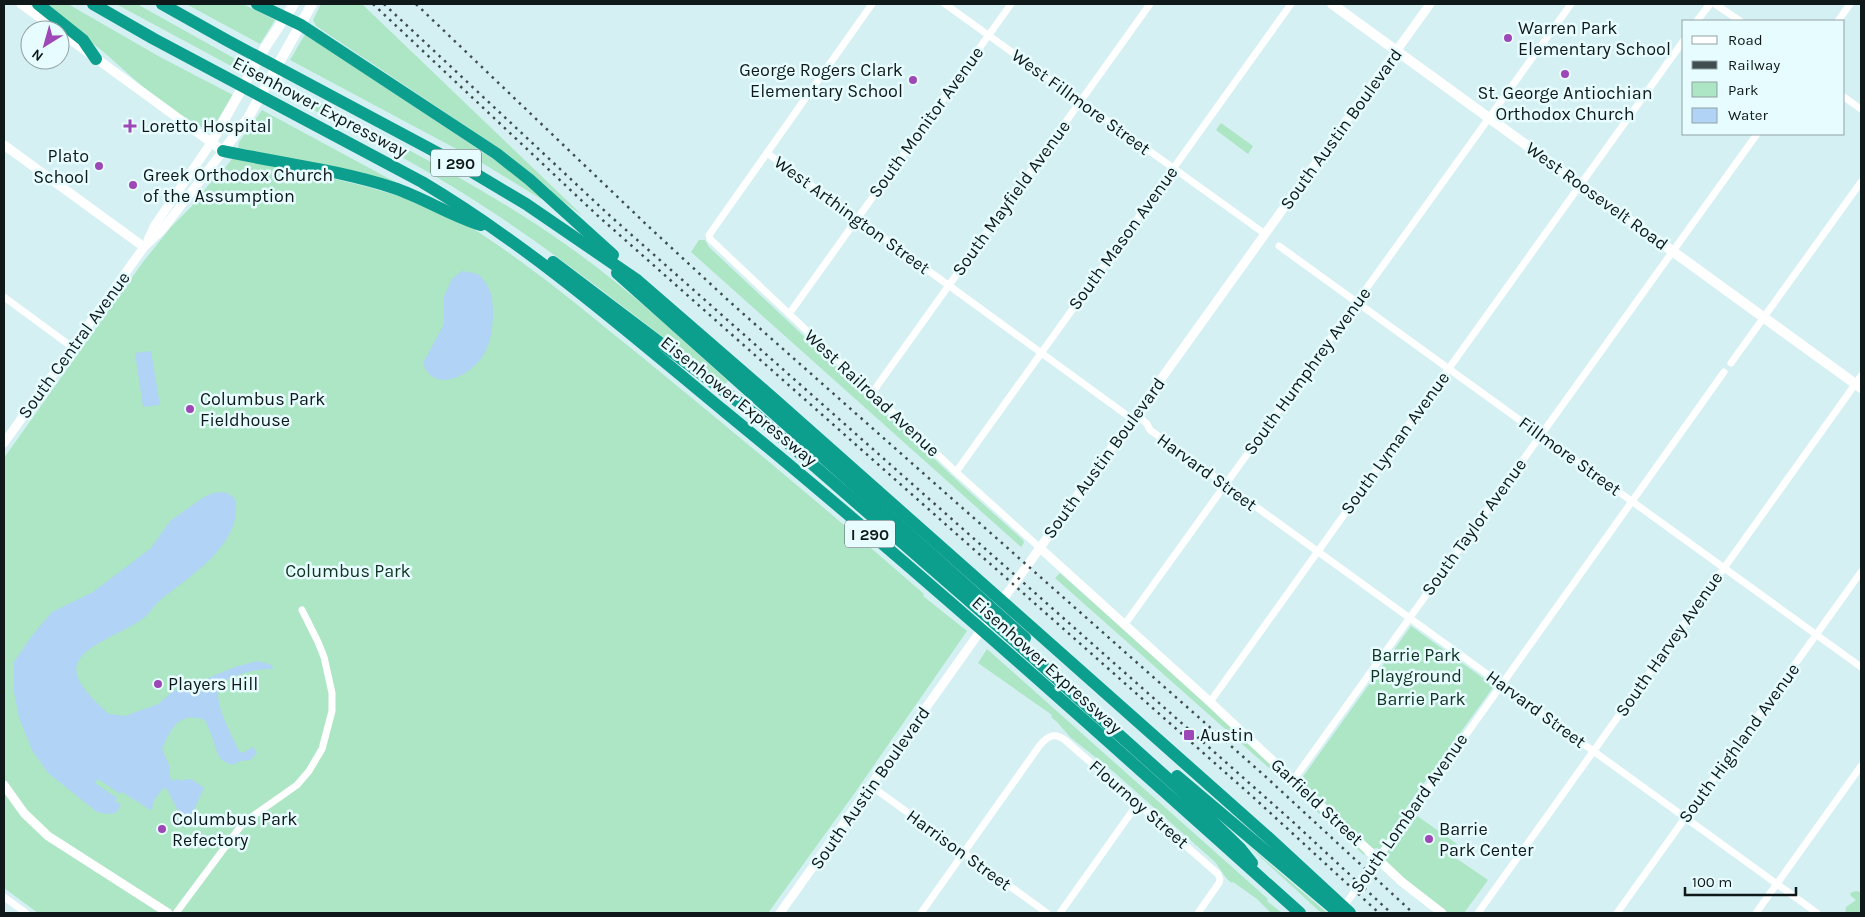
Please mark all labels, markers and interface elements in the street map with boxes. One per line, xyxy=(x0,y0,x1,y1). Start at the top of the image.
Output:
place label: Warren Park Elementary School xyxy=(1518,17,1671,60)
north arrow xyxy=(20,20,70,70)
legend xyxy=(1682,20,1845,135)
text: Road xyxy=(1728,31,1763,49)
marker: Warren Park Elementary School xyxy=(1502,32,1514,44)
street label: South Monitor Avenue xyxy=(864,42,988,202)
street label: West Fillmore Street xyxy=(1007,44,1155,160)
street label: South Austin Boulevard xyxy=(1275,44,1407,214)
text: N xyxy=(28,45,47,65)
street label: Eisenhower Expressway xyxy=(229,52,412,163)
text: Railway xyxy=(1728,56,1780,74)
place label: George Rogers Clark Elementary School xyxy=(739,59,903,102)
marker: St. George Antiochian Orthodox Church xyxy=(1559,68,1571,80)
marker: George Rogers Clark Elementary School xyxy=(907,74,919,86)
text: Park xyxy=(1728,81,1758,99)
place label: St. George Antiochian Orthodox Church xyxy=(1477,82,1653,125)
text: Water xyxy=(1728,106,1769,124)
place label: Loretto Hospital xyxy=(141,115,272,137)
street label: South Mayfield Avenue xyxy=(947,116,1075,280)
marker: Loretto Hospital xyxy=(123,119,137,133)
street label: West Roosevelt Road xyxy=(1522,137,1672,255)
place label: Plato School xyxy=(33,145,89,188)
road number: I 290 xyxy=(431,150,481,177)
street label: West Arthington Street xyxy=(770,151,934,279)
marker: Plato School xyxy=(93,160,105,172)
street label: South Mason Avenue xyxy=(1063,162,1183,314)
place label: Greek Orthodox Church of the Assumption xyxy=(143,164,333,207)
marker: Greek Orthodox Church of the Assumption xyxy=(127,179,139,191)
street label: South Central Avenue xyxy=(13,267,135,423)
street label: South Humphrey Avenue xyxy=(1239,283,1375,459)
street label: West Railroad Avenue xyxy=(800,325,944,461)
street label: Eisenhower Expressway xyxy=(656,331,822,471)
street label: South Lyman Avenue xyxy=(1336,367,1454,519)
street label: South Austin Boulevard xyxy=(1038,373,1170,543)
place label: Columbus Park Fieldhouse xyxy=(200,388,325,431)
marker: Columbus Park Fieldhouse xyxy=(184,403,196,415)
street label: Fillmore Street xyxy=(1515,412,1626,501)
street label: Harvard Street xyxy=(1153,428,1261,516)
street label: South Taylor Avenue xyxy=(1417,454,1531,600)
road number: I 290 xyxy=(845,520,895,548)
park label: Columbus Park xyxy=(285,560,411,582)
street label: South Harvey Avenue xyxy=(1611,567,1727,721)
street label: Eisenhower Expressway xyxy=(967,592,1127,739)
park label: Barrie Park Playground xyxy=(1370,644,1462,687)
street label: South Highland Avenue xyxy=(1674,659,1804,827)
street label: Harvard Street xyxy=(1482,665,1590,753)
place label: Players Hill xyxy=(168,673,258,695)
marker: Players Hill xyxy=(152,678,164,690)
park label: Barrie Park xyxy=(1376,688,1466,710)
street label: South Austin Boulevard xyxy=(805,702,935,874)
place label: Austin xyxy=(1200,724,1254,746)
marker: Austin xyxy=(1182,728,1196,742)
street label: South Lombard Avenue xyxy=(1346,729,1472,897)
street label: Garfield Street xyxy=(1266,754,1368,850)
street label: Flournoy Street xyxy=(1085,755,1193,853)
street label: Harrison Street xyxy=(902,805,1016,896)
place label: Columbus Park Refectory xyxy=(172,808,297,851)
place label: Barrie Park Center xyxy=(1439,818,1534,861)
marker: Columbus Park Refectory xyxy=(156,823,168,835)
marker: Barrie Park Center xyxy=(1423,833,1435,845)
scale bar xyxy=(1685,864,1796,896)
text: 100 m xyxy=(1692,873,1732,891)

